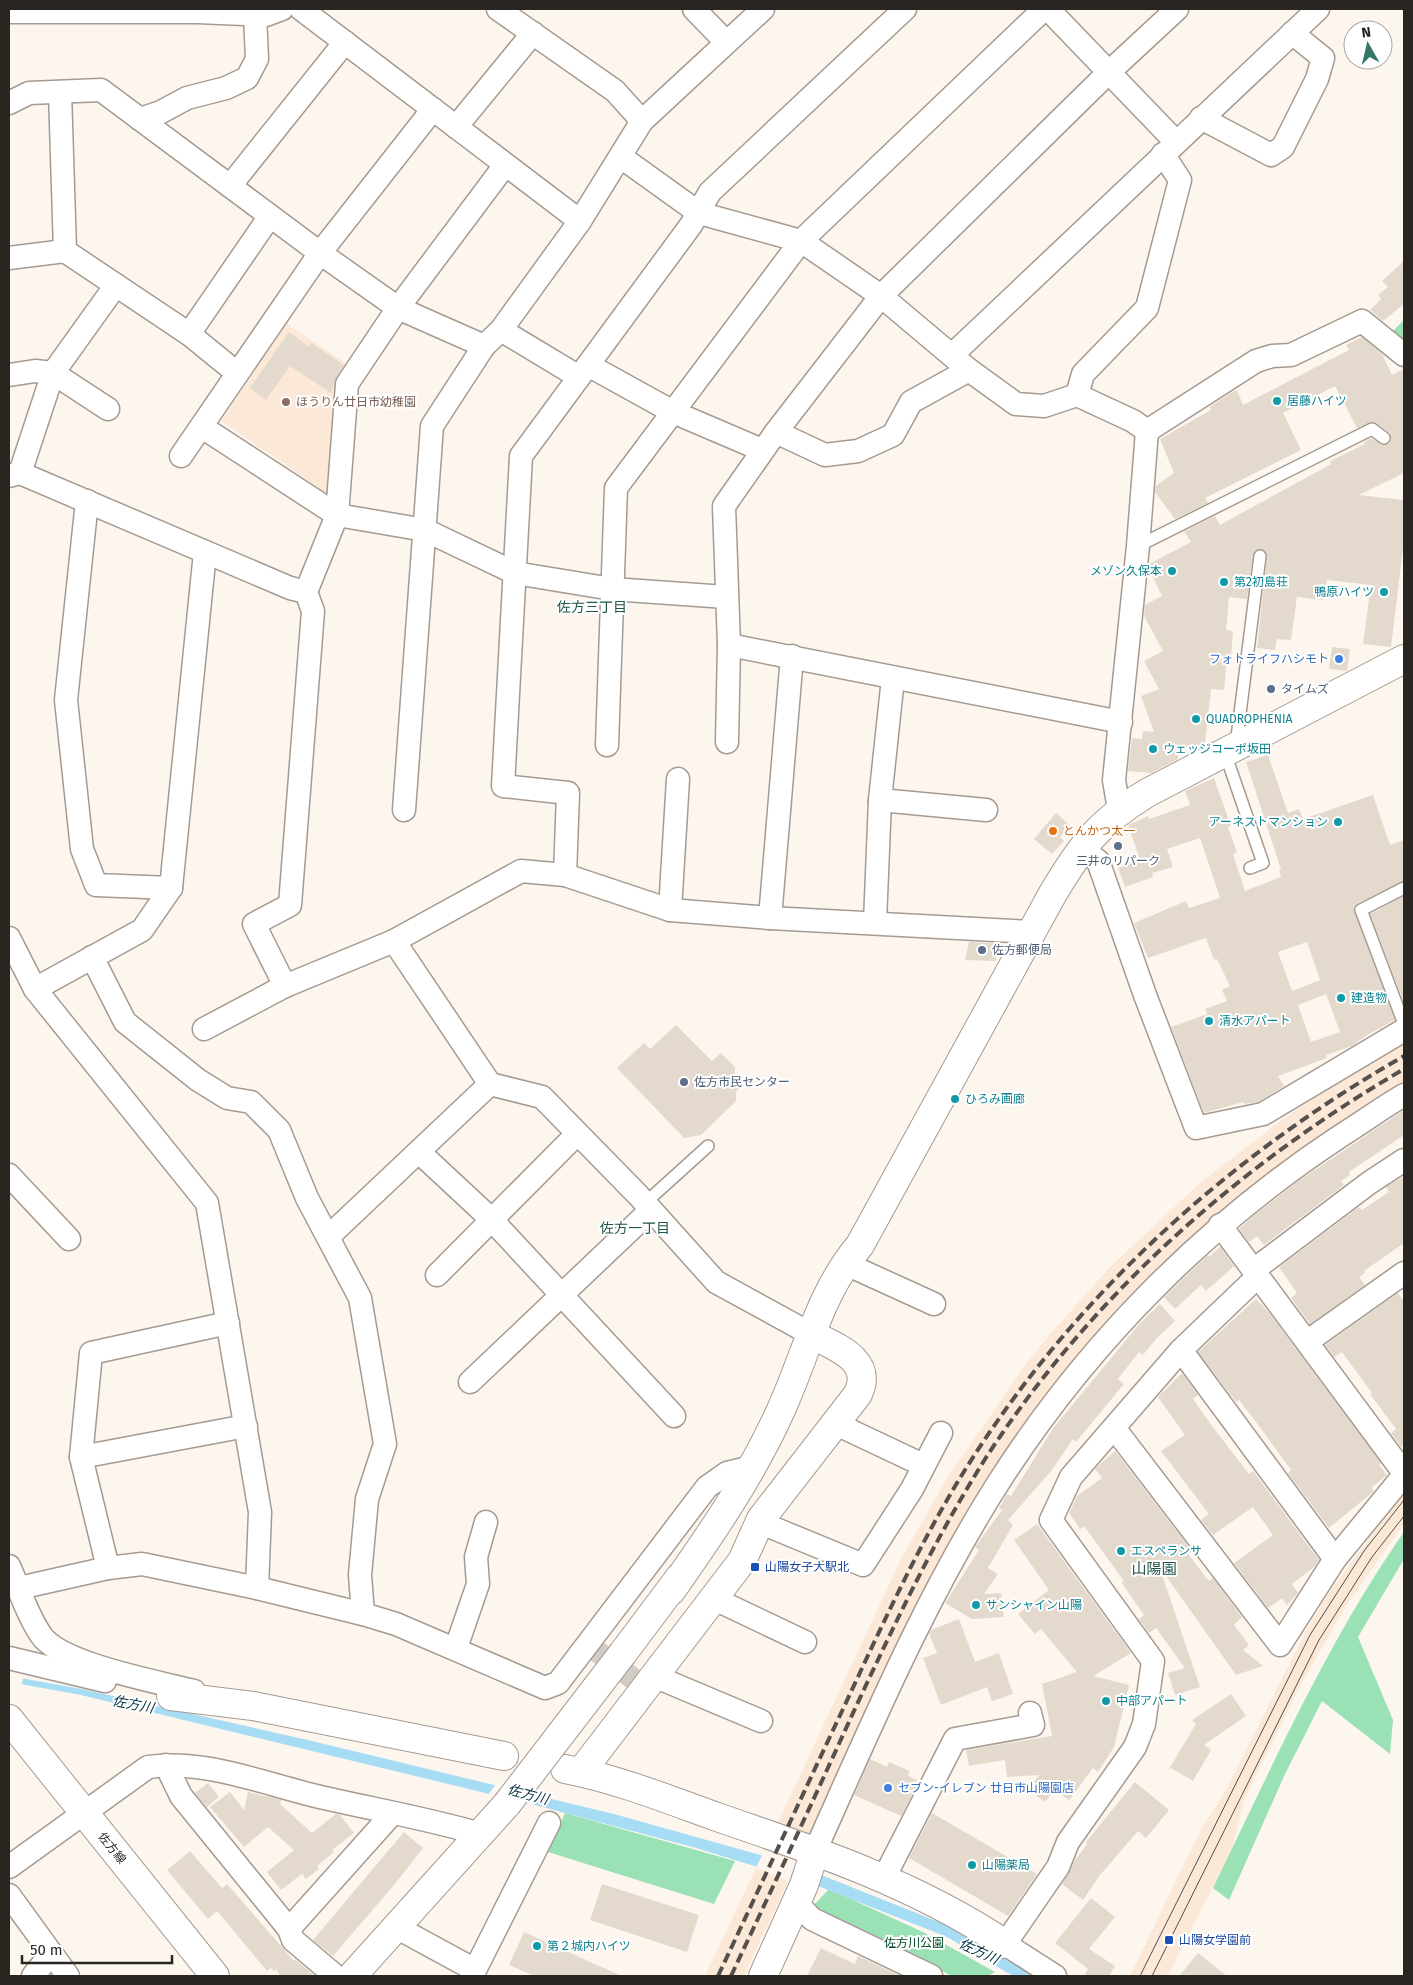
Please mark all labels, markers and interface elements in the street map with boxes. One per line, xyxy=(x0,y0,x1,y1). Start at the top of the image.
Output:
north arrow xyxy=(1343,20,1393,70)
text: N xyxy=(1360,24,1372,42)
place label: 居藤ハイツ xyxy=(1287,394,1347,408)
place label: ほうりん廿日市幼稚園 xyxy=(296,395,416,409)
marker: 居藤ハイツ xyxy=(1271,395,1283,407)
marker: ほうりん廿日市幼稚園 xyxy=(280,396,292,408)
place label: メゾン久保本 xyxy=(1090,564,1162,578)
marker: メゾン久保本 xyxy=(1166,565,1178,577)
place label: 第2初島荘 xyxy=(1234,575,1288,589)
marker: 第2初島荘 xyxy=(1218,576,1230,588)
place label: 鴨原ハイツ xyxy=(1314,585,1374,599)
marker: 鴨原ハイツ xyxy=(1378,586,1390,598)
district label: 佐方三丁目 xyxy=(557,599,627,616)
place label: フォトライフハシモト xyxy=(1209,652,1329,666)
marker: フォトライフハシモト xyxy=(1333,653,1345,665)
place label: タイムズ xyxy=(1281,682,1329,696)
marker: タイムズ xyxy=(1265,683,1277,695)
place label: QUADROPHENIA xyxy=(1206,712,1292,726)
marker: QUADROPHENIA xyxy=(1190,713,1202,725)
place label: ウェッジコーポ坂田 xyxy=(1163,742,1271,756)
marker: ウェッジコーポ坂田 xyxy=(1147,743,1159,755)
place label: アーネストマンション xyxy=(1209,815,1328,829)
marker: アーネストマンション xyxy=(1332,816,1344,828)
place label: とんかつ太一 xyxy=(1063,824,1135,838)
marker: とんかつ太一 xyxy=(1047,825,1059,837)
marker: 三井のリパーク xyxy=(1112,840,1124,852)
place label: 三井のリパーク xyxy=(1076,854,1160,868)
place label: 佐方郵便局 xyxy=(992,943,1052,957)
marker: 佐方郵便局 xyxy=(976,944,988,956)
place label: 建造物 xyxy=(1351,991,1387,1005)
marker: 建造物 xyxy=(1335,992,1347,1004)
place label: 清水アパート xyxy=(1219,1014,1291,1028)
marker: 清水アパート xyxy=(1203,1015,1215,1027)
place label: 佐方市民センター xyxy=(694,1075,790,1089)
marker: 佐方市民センター xyxy=(678,1076,690,1088)
place label: ひろみ画廊 xyxy=(965,1092,1025,1106)
marker: ひろみ画廊 xyxy=(949,1093,961,1105)
district label: 佐方一丁目 xyxy=(600,1220,670,1237)
place label: エスペランサ xyxy=(1131,1544,1202,1558)
marker: エスペランサ xyxy=(1115,1545,1127,1557)
place label: 山陽女子大駅北 xyxy=(765,1560,849,1574)
district label: 山陽園 xyxy=(1131,1560,1177,1578)
marker: 山陽女子大駅北 xyxy=(749,1561,761,1573)
place label: サンシャイン山陽 xyxy=(986,1598,1082,1612)
marker: サンシャイン山陽 xyxy=(970,1599,982,1611)
water label: 佐方川 xyxy=(111,1692,157,1717)
place label: 中部アパート xyxy=(1116,1694,1188,1708)
marker: 中部アパート xyxy=(1100,1695,1112,1707)
water label: 佐方川 xyxy=(505,1781,552,1809)
place label: セブン-イレブン 廿日市山陽園店 xyxy=(898,1781,1074,1795)
marker: セブン-イレブン 廿日市山陽園店 xyxy=(882,1782,894,1794)
street label: 佐方線 xyxy=(95,1830,129,1866)
place label: 山陽薬局 xyxy=(982,1858,1030,1872)
marker: 山陽薬局 xyxy=(966,1859,978,1871)
scale bar xyxy=(22,1932,172,1964)
place label: 山陽女学園前 xyxy=(1179,1933,1251,1947)
marker: 山陽女学園前 xyxy=(1163,1934,1175,1946)
water label: 佐方川 xyxy=(956,1935,1003,1969)
park label: 佐方川公園 xyxy=(884,1936,944,1950)
place label: 第２城内ハイツ xyxy=(547,1939,631,1953)
marker: 第２城内ハイツ xyxy=(531,1940,543,1952)
text: 50 m xyxy=(30,1941,63,1959)

